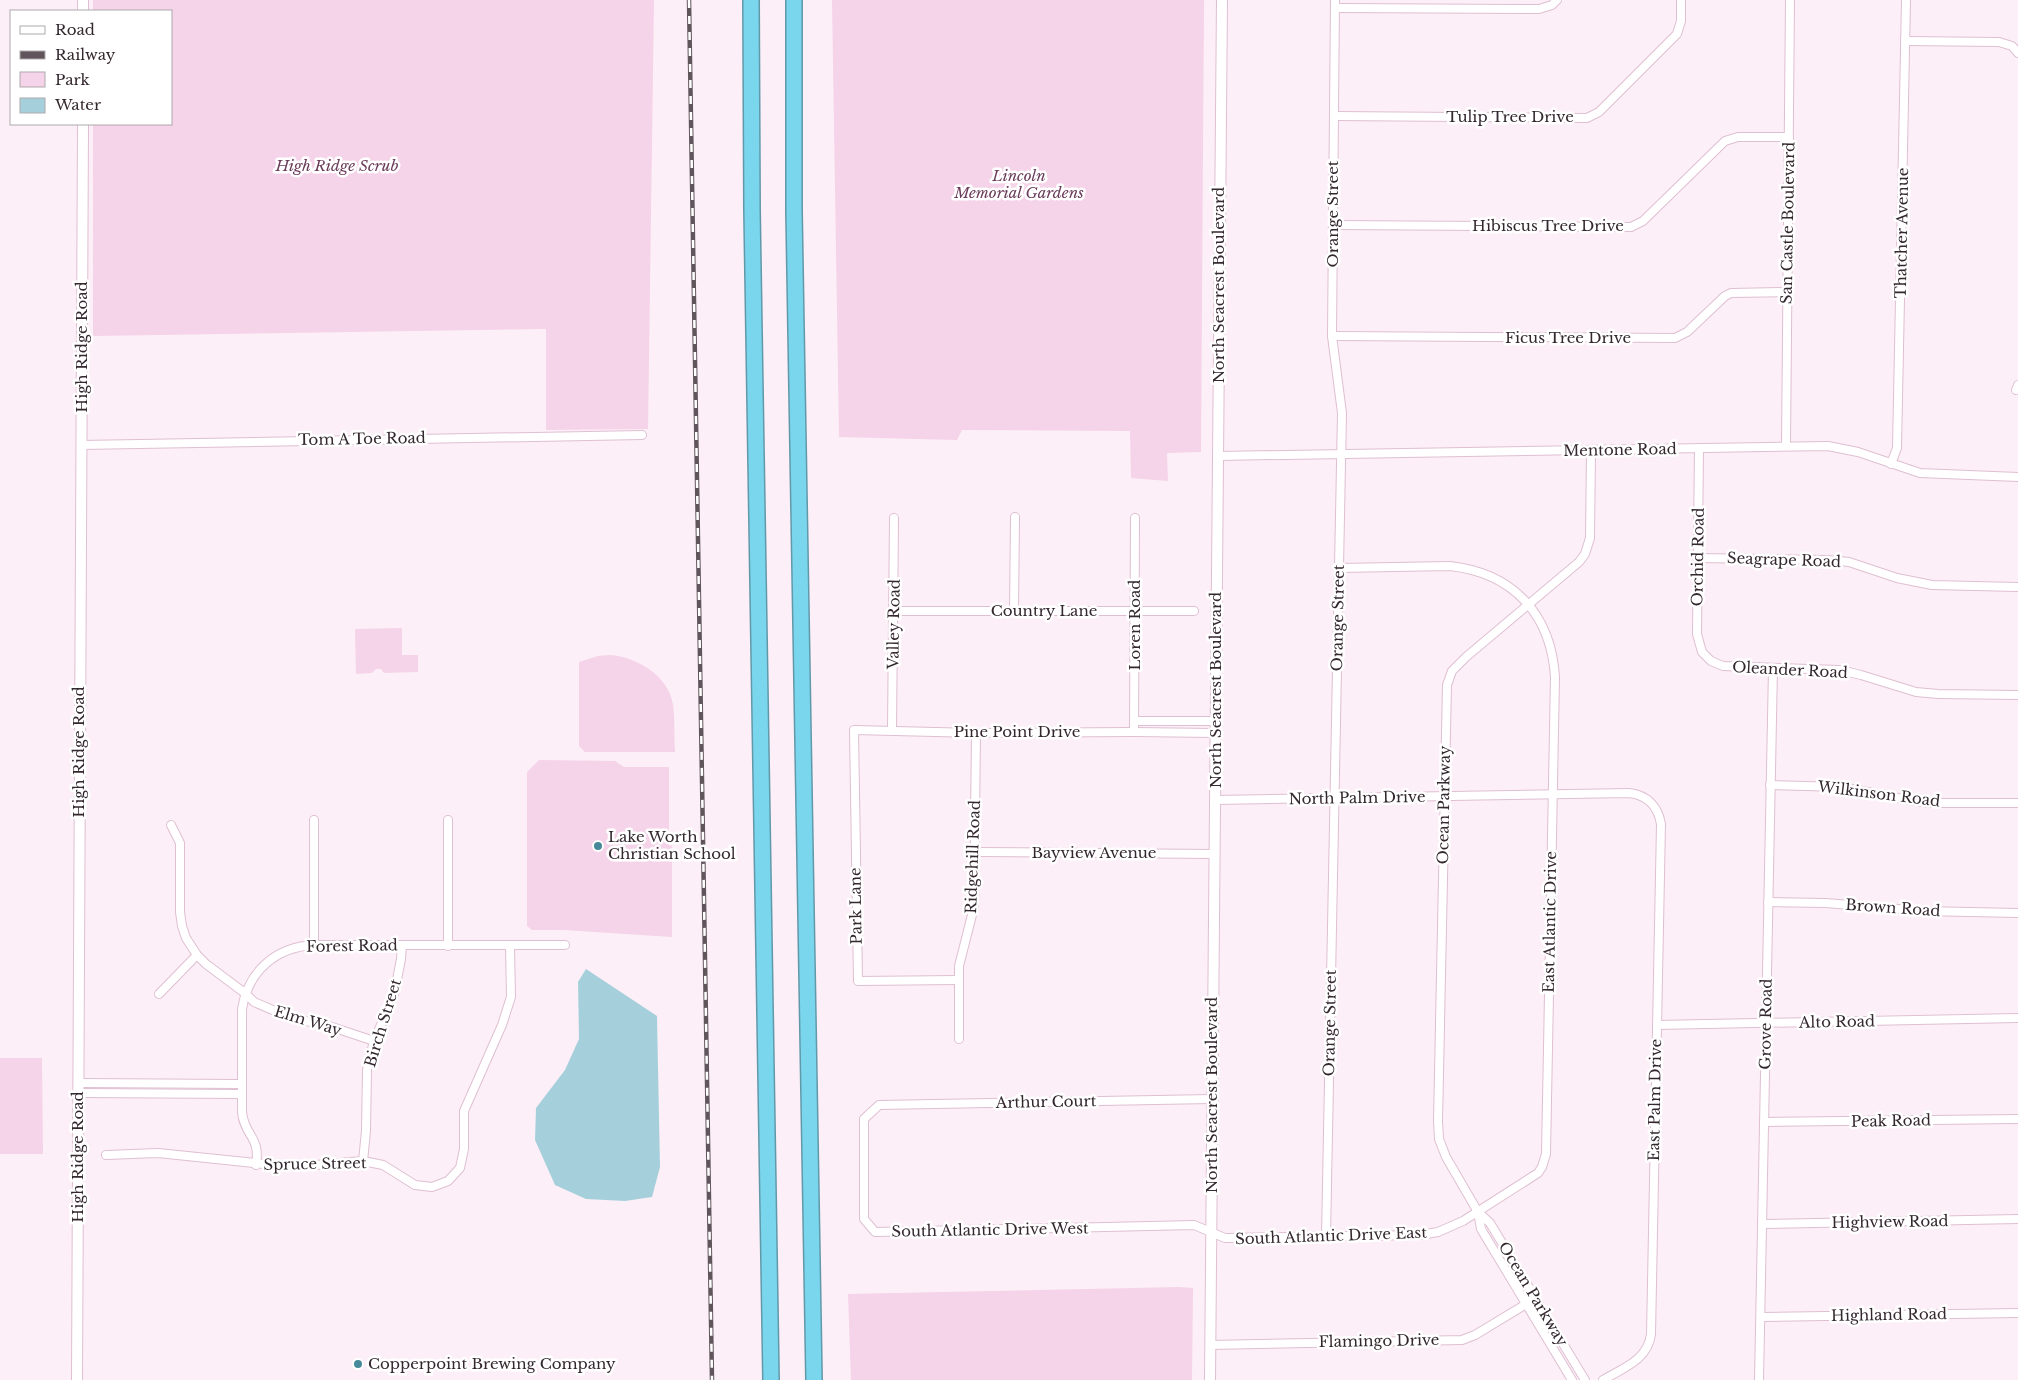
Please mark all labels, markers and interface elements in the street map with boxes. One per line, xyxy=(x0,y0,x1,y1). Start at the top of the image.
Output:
legend xyxy=(10,10,172,125)
text: Road xyxy=(55,20,95,39)
text: Railway xyxy=(55,45,116,64)
text: Park xyxy=(55,70,91,89)
text: Water xyxy=(54,95,102,114)
street label: Tulip Tree Drive xyxy=(1446,107,1574,126)
street label: San Castle Boulevard xyxy=(1777,142,1798,304)
park label: High Ridge Scrub xyxy=(275,156,398,175)
street label: Orange Street xyxy=(1323,160,1342,267)
park label: Lincoln Memorial Gardens xyxy=(953,166,1084,202)
street label: Thatcher Avenue xyxy=(1891,167,1912,299)
street label: North Seacrest Boulevard xyxy=(1209,187,1228,383)
street label: Hibiscus Tree Drive xyxy=(1472,216,1624,235)
street label: High Ridge Road xyxy=(72,281,91,413)
street label: Ficus Tree Drive xyxy=(1505,328,1631,347)
street label: Tom A Toe Road xyxy=(298,428,426,449)
street label: Mentone Road xyxy=(1563,439,1677,460)
street label: Orchid Road xyxy=(1687,507,1708,607)
street label: Seagrape Road xyxy=(1727,548,1841,571)
street label: Orange Street xyxy=(1327,564,1348,672)
street label: Valley Road xyxy=(883,579,904,670)
street label: Loren Road xyxy=(1125,580,1144,670)
street label: North Seacrest Boulevard xyxy=(1206,592,1225,788)
street label: Country Lane xyxy=(991,601,1097,620)
street label: Oleander Road xyxy=(1732,657,1848,682)
street label: High Ridge Road xyxy=(69,686,88,818)
street label: Pine Point Drive xyxy=(954,722,1080,741)
street label: Ocean Parkway xyxy=(1433,745,1454,865)
street label: Wilkinson Road xyxy=(1816,776,1941,810)
street label: North Palm Drive xyxy=(1288,787,1426,808)
street label: Ridgehill Road xyxy=(961,800,984,914)
place label: Lake Worth Christian School xyxy=(608,827,736,863)
marker: Lake Worth Christian School xyxy=(592,840,604,852)
street label: Bayview Avenue xyxy=(1032,843,1156,862)
street label: East Atlantic Drive xyxy=(1539,851,1560,993)
street label: Park Lane xyxy=(845,867,866,945)
street label: Brown Road xyxy=(1845,895,1941,920)
street label: Forest Road xyxy=(306,935,398,956)
street label: Orange Street xyxy=(1319,969,1340,1077)
street label: Birch Street xyxy=(360,976,405,1069)
street label: Grove Road xyxy=(1755,978,1776,1070)
street label: North Seacrest Boulevard xyxy=(1202,997,1221,1193)
street label: Elm Way xyxy=(272,1001,345,1040)
street label: Alto Road xyxy=(1798,1011,1875,1032)
street label: East Palm Drive xyxy=(1644,1039,1665,1161)
street label: High Ridge Road xyxy=(68,1091,87,1223)
street label: Arthur Court xyxy=(995,1091,1097,1112)
street label: Peak Road xyxy=(1851,1110,1931,1131)
street label: Spruce Street xyxy=(263,1153,367,1174)
street label: Highview Road xyxy=(1831,1211,1949,1232)
street label: South Atlantic Drive West xyxy=(891,1218,1089,1241)
street label: South Atlantic Drive East xyxy=(1235,1223,1428,1248)
street label: Ocean Parkway xyxy=(1495,1238,1572,1350)
street label: Highland Road xyxy=(1831,1304,1947,1325)
street label: Flamingo Drive xyxy=(1318,1330,1439,1351)
place label: Copperpoint Brewing Company xyxy=(368,1354,616,1373)
marker: Copperpoint Brewing Company xyxy=(352,1358,364,1370)

